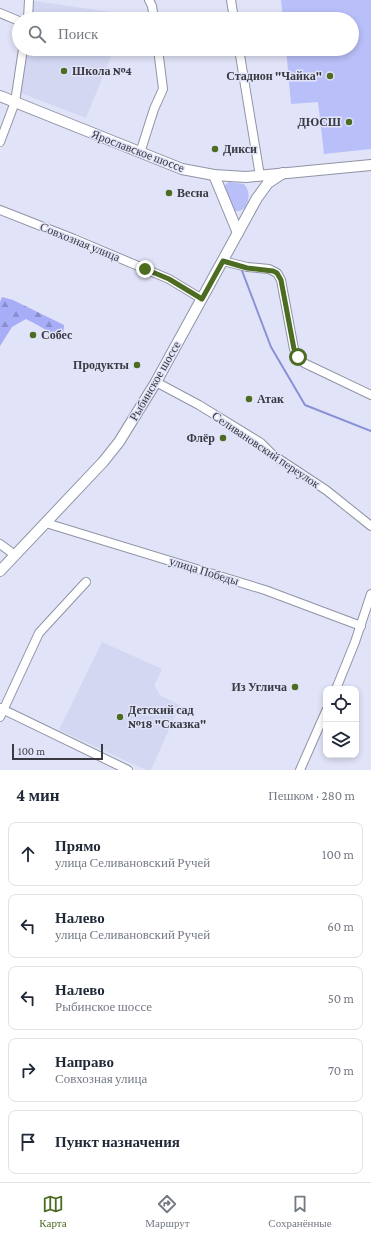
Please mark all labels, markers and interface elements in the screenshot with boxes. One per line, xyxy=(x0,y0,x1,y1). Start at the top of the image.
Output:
search box xyxy=(12,12,359,56)
icon: search xyxy=(26,23,48,45)
text: Поиск xyxy=(58,26,98,42)
place label: Школа №4 xyxy=(72,64,132,78)
marker: Школа №4 xyxy=(59,66,69,76)
place label: Стадион "Чайка" xyxy=(226,69,322,83)
marker: Стадион "Чайка" xyxy=(325,71,335,81)
place label: ДЮСШ xyxy=(297,115,341,129)
marker: ДЮСШ xyxy=(344,117,354,127)
street label: Ярославское шоссе xyxy=(90,127,186,175)
place label: Дикси xyxy=(223,142,257,156)
marker: Дикси xyxy=(210,144,220,154)
place label: Весна xyxy=(177,186,209,200)
marker: Весна xyxy=(164,188,174,198)
street label: Совхозная улица xyxy=(38,220,123,265)
route end xyxy=(136,260,154,278)
place label: Собес xyxy=(41,328,73,342)
marker: Собес xyxy=(28,330,38,340)
street label: Рыбинское шоссе xyxy=(127,339,183,423)
route start xyxy=(289,348,307,366)
place label: Продукты xyxy=(73,358,130,372)
marker: Продукты xyxy=(132,360,142,370)
place label: Атак xyxy=(257,392,284,406)
marker: Атак xyxy=(244,394,254,404)
street label: Селивановский переулок xyxy=(209,409,323,491)
place label: Флёр xyxy=(187,431,215,445)
marker: Флёр xyxy=(218,433,228,443)
street label: улица Победы xyxy=(168,554,240,588)
place label: Из Углича xyxy=(231,680,287,694)
marker: Из Углича xyxy=(290,682,300,692)
map controls xyxy=(323,686,359,758)
button: locate xyxy=(323,686,359,722)
place label: Детский сад №18 "Сказка" xyxy=(128,703,206,731)
marker: Детский сад №18 "Сказка" xyxy=(115,712,125,722)
button: layers xyxy=(323,722,359,758)
scale bar xyxy=(12,742,103,761)
text: 100 m xyxy=(18,745,45,757)
text: 4 мин xyxy=(16,786,60,805)
text: Пешком · 280 m xyxy=(268,788,355,803)
text: Прямо xyxy=(55,838,101,854)
icon: ahead xyxy=(17,843,39,865)
text: 100 m xyxy=(322,847,354,862)
text: улица Селивановский Ручей xyxy=(55,855,210,870)
text: Налево xyxy=(55,910,105,926)
icon: left xyxy=(17,915,39,937)
text: 60 m xyxy=(327,919,354,934)
text: улица Селивановский Ручей xyxy=(55,927,210,942)
text: Налево xyxy=(55,982,105,998)
icon: left xyxy=(17,987,39,1009)
text: 50 m xyxy=(328,991,354,1006)
text: Рыбинское шоссе xyxy=(55,999,152,1014)
text: Направо xyxy=(55,1054,114,1070)
icon: right xyxy=(17,1059,39,1081)
text: 70 m xyxy=(328,1063,354,1078)
text: Совхозная улица xyxy=(55,1071,147,1086)
icon: arrive xyxy=(17,1131,39,1153)
text: Пункт назначения xyxy=(55,1134,180,1150)
tab: Карта xyxy=(39,1193,67,1229)
tab: Маршрут xyxy=(145,1193,190,1229)
tab: Сохранённые xyxy=(268,1193,332,1229)

